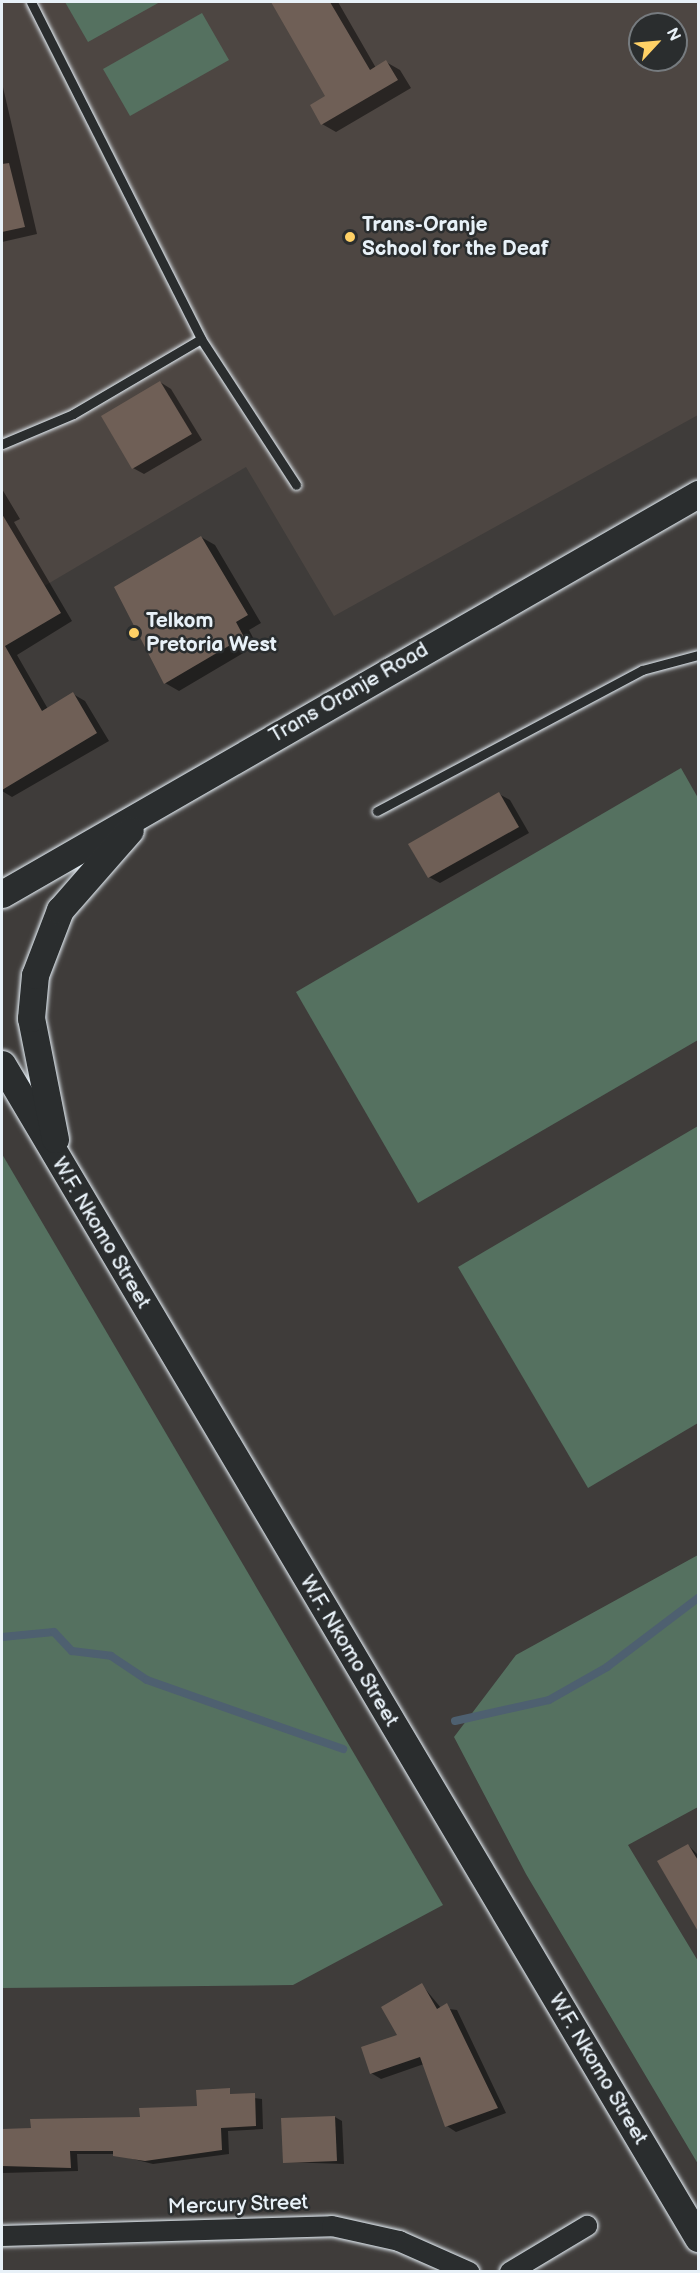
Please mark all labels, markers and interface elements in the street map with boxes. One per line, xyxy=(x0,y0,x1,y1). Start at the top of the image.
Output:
north arrow xyxy=(628,12,688,72)
text: N xyxy=(662,25,684,44)
place label: Trans-Oranje School for the Deaf xyxy=(362,212,549,262)
marker: Trans-Oranje School for the Deaf xyxy=(343,230,357,244)
place label: Telkom Pretoria West xyxy=(146,608,277,658)
marker: Telkom Pretoria West xyxy=(127,626,141,640)
street label: Trans Oranje Road xyxy=(265,637,433,749)
street label: W.F. Nkomo Street xyxy=(46,1153,156,1313)
street label: W.F. Nkomo Street xyxy=(294,1571,404,1731)
street label: W.F. Nkomo Street xyxy=(543,1989,653,2149)
street label: Mercury Street xyxy=(167,2190,309,2220)

